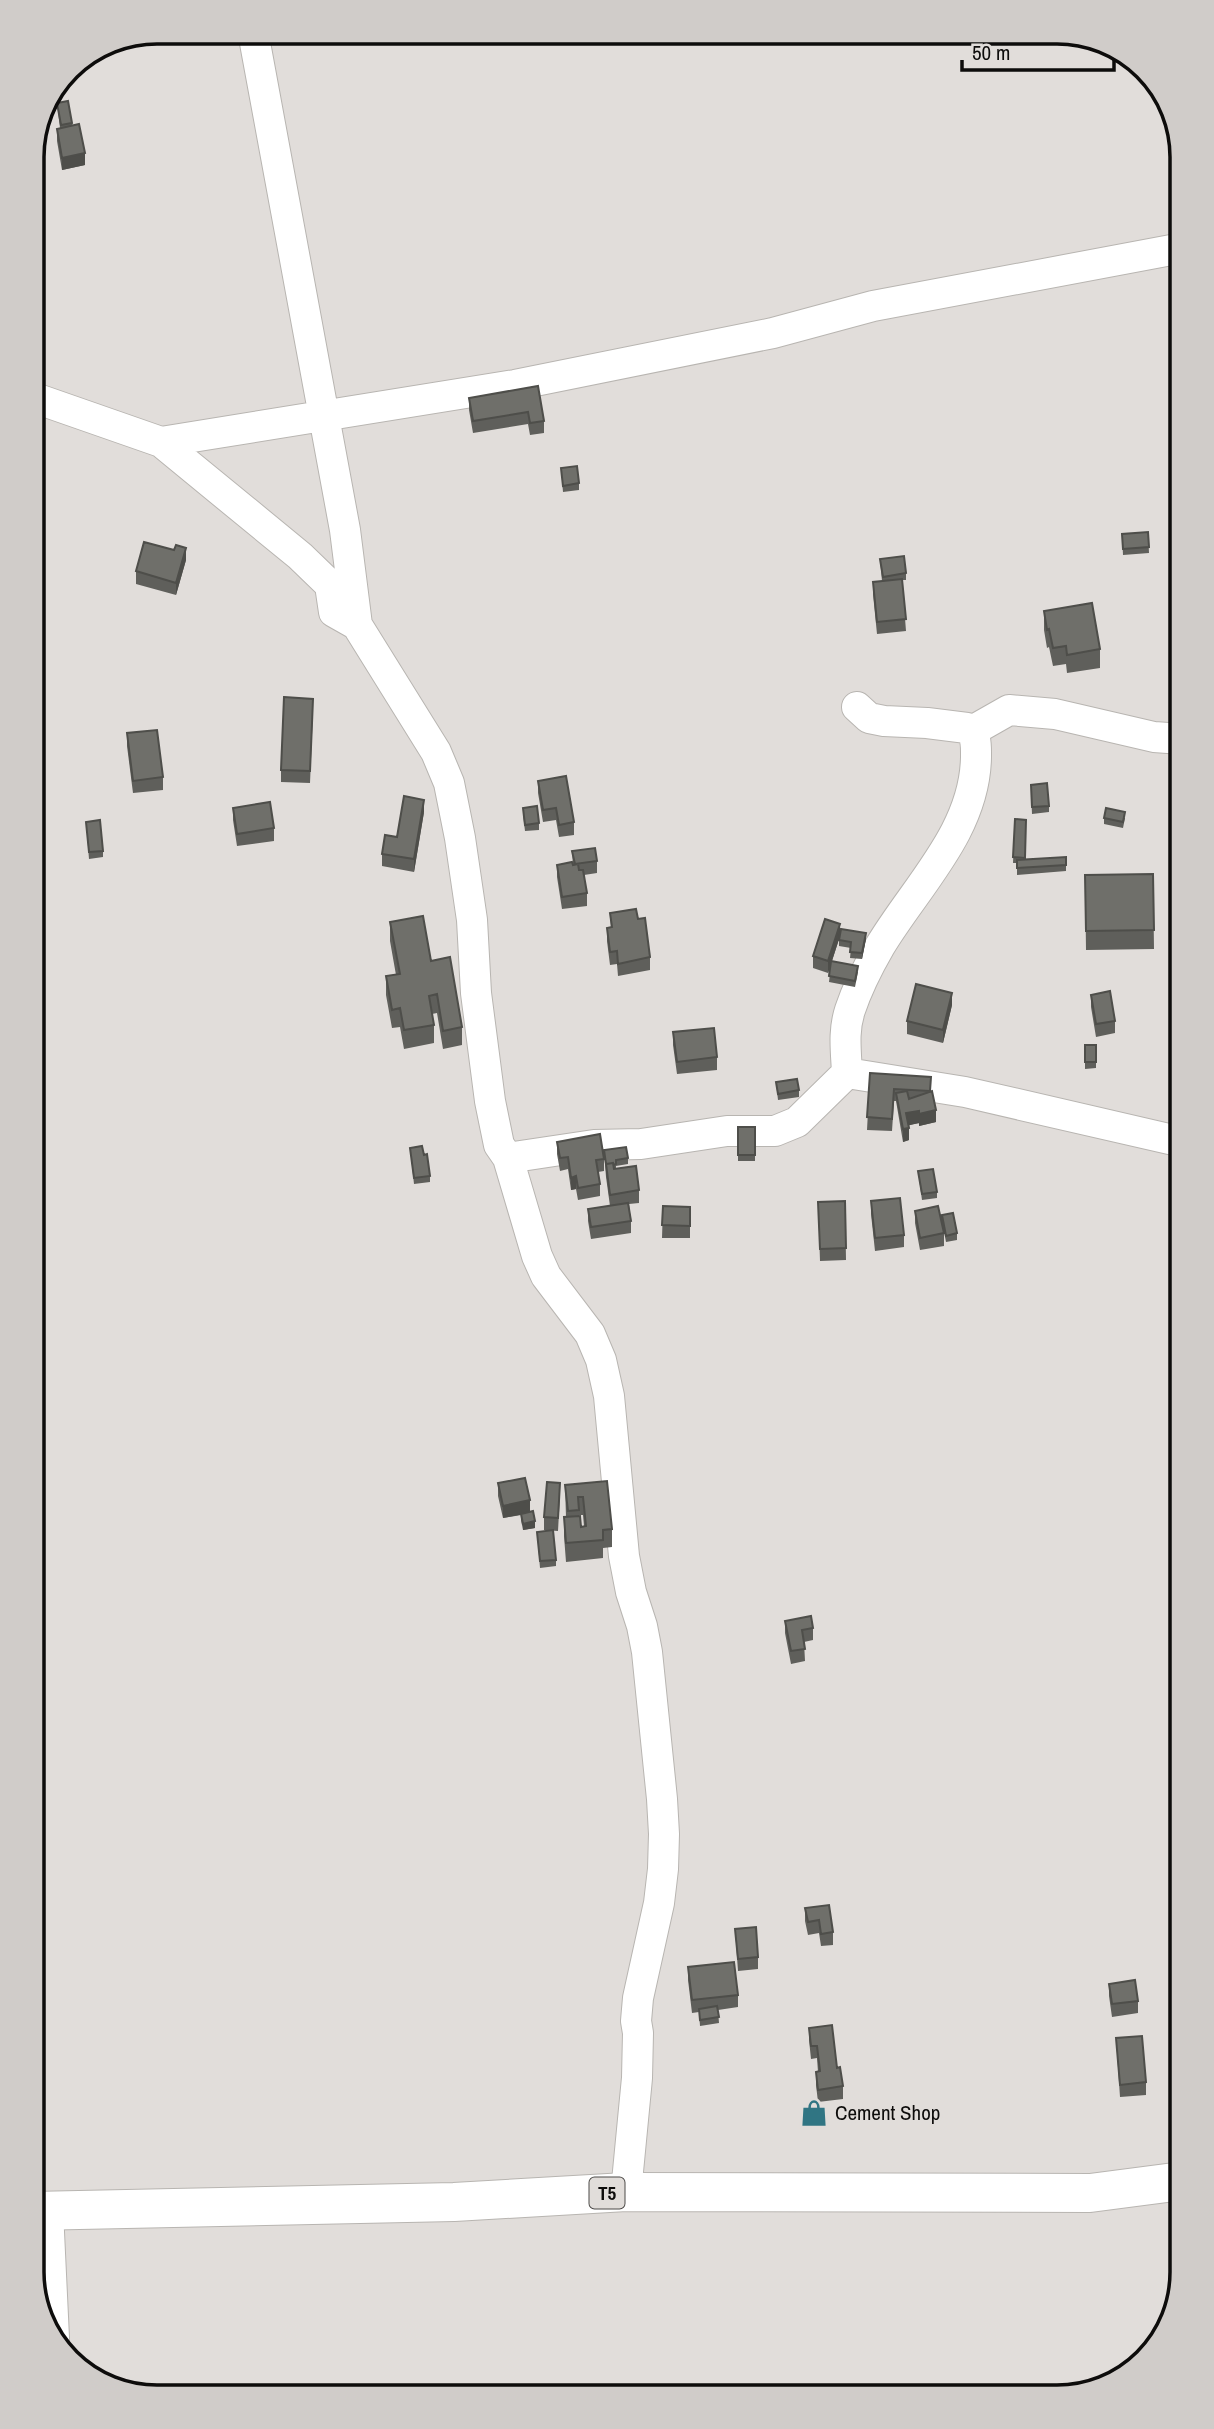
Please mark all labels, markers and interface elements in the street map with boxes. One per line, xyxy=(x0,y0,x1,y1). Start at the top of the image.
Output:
scale bar xyxy=(962,28,1114,72)
text: 50 m xyxy=(972,38,1010,67)
shop icon: Cement Shop xyxy=(799,2098,829,2128)
place label: Cement Shop xyxy=(835,2098,940,2127)
road number: T5 xyxy=(590,2178,624,2208)

